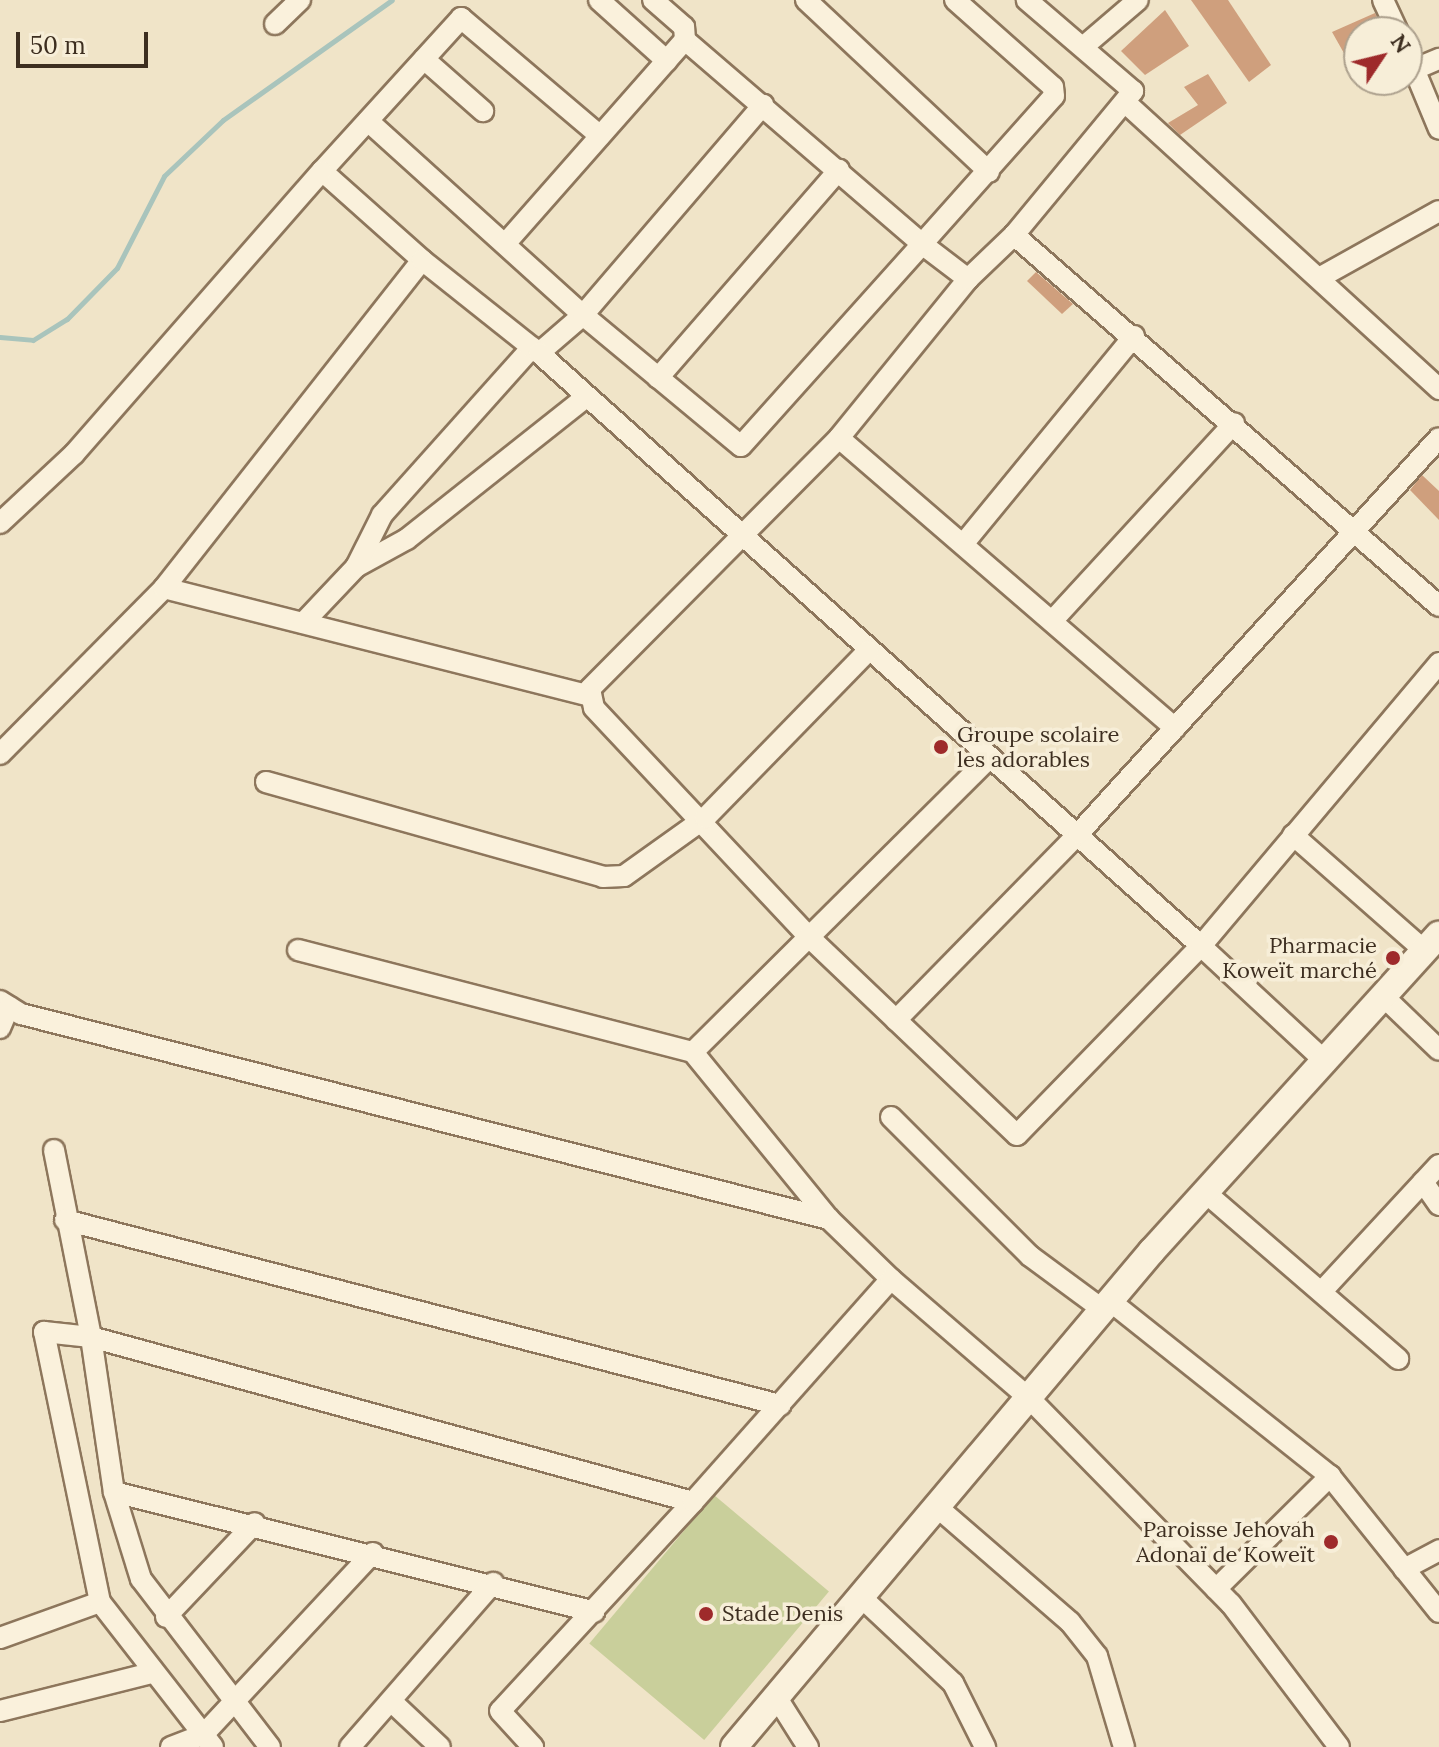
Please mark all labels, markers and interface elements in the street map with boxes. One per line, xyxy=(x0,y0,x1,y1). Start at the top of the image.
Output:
scale bar xyxy=(20,16,152,66)
north arrow xyxy=(1343,16,1423,96)
text: N xyxy=(1385,28,1417,58)
text: 50 m xyxy=(30,30,86,61)
place label: Groupe scolaire les adorables xyxy=(957,721,1119,772)
marker: Groupe scolaire les adorables xyxy=(932,738,950,756)
place label: Pharmacie Koweït marché xyxy=(1222,932,1377,984)
marker: Pharmacie Koweït marché xyxy=(1384,949,1402,967)
place label: Paroisse Jehovah Adonaï de Koweït xyxy=(1136,1516,1315,1568)
marker: Paroisse Jehovah Adonaï de Koweït xyxy=(1322,1533,1340,1551)
place label: Stade Denis xyxy=(722,1601,843,1627)
marker: Stade Denis xyxy=(697,1605,715,1623)

